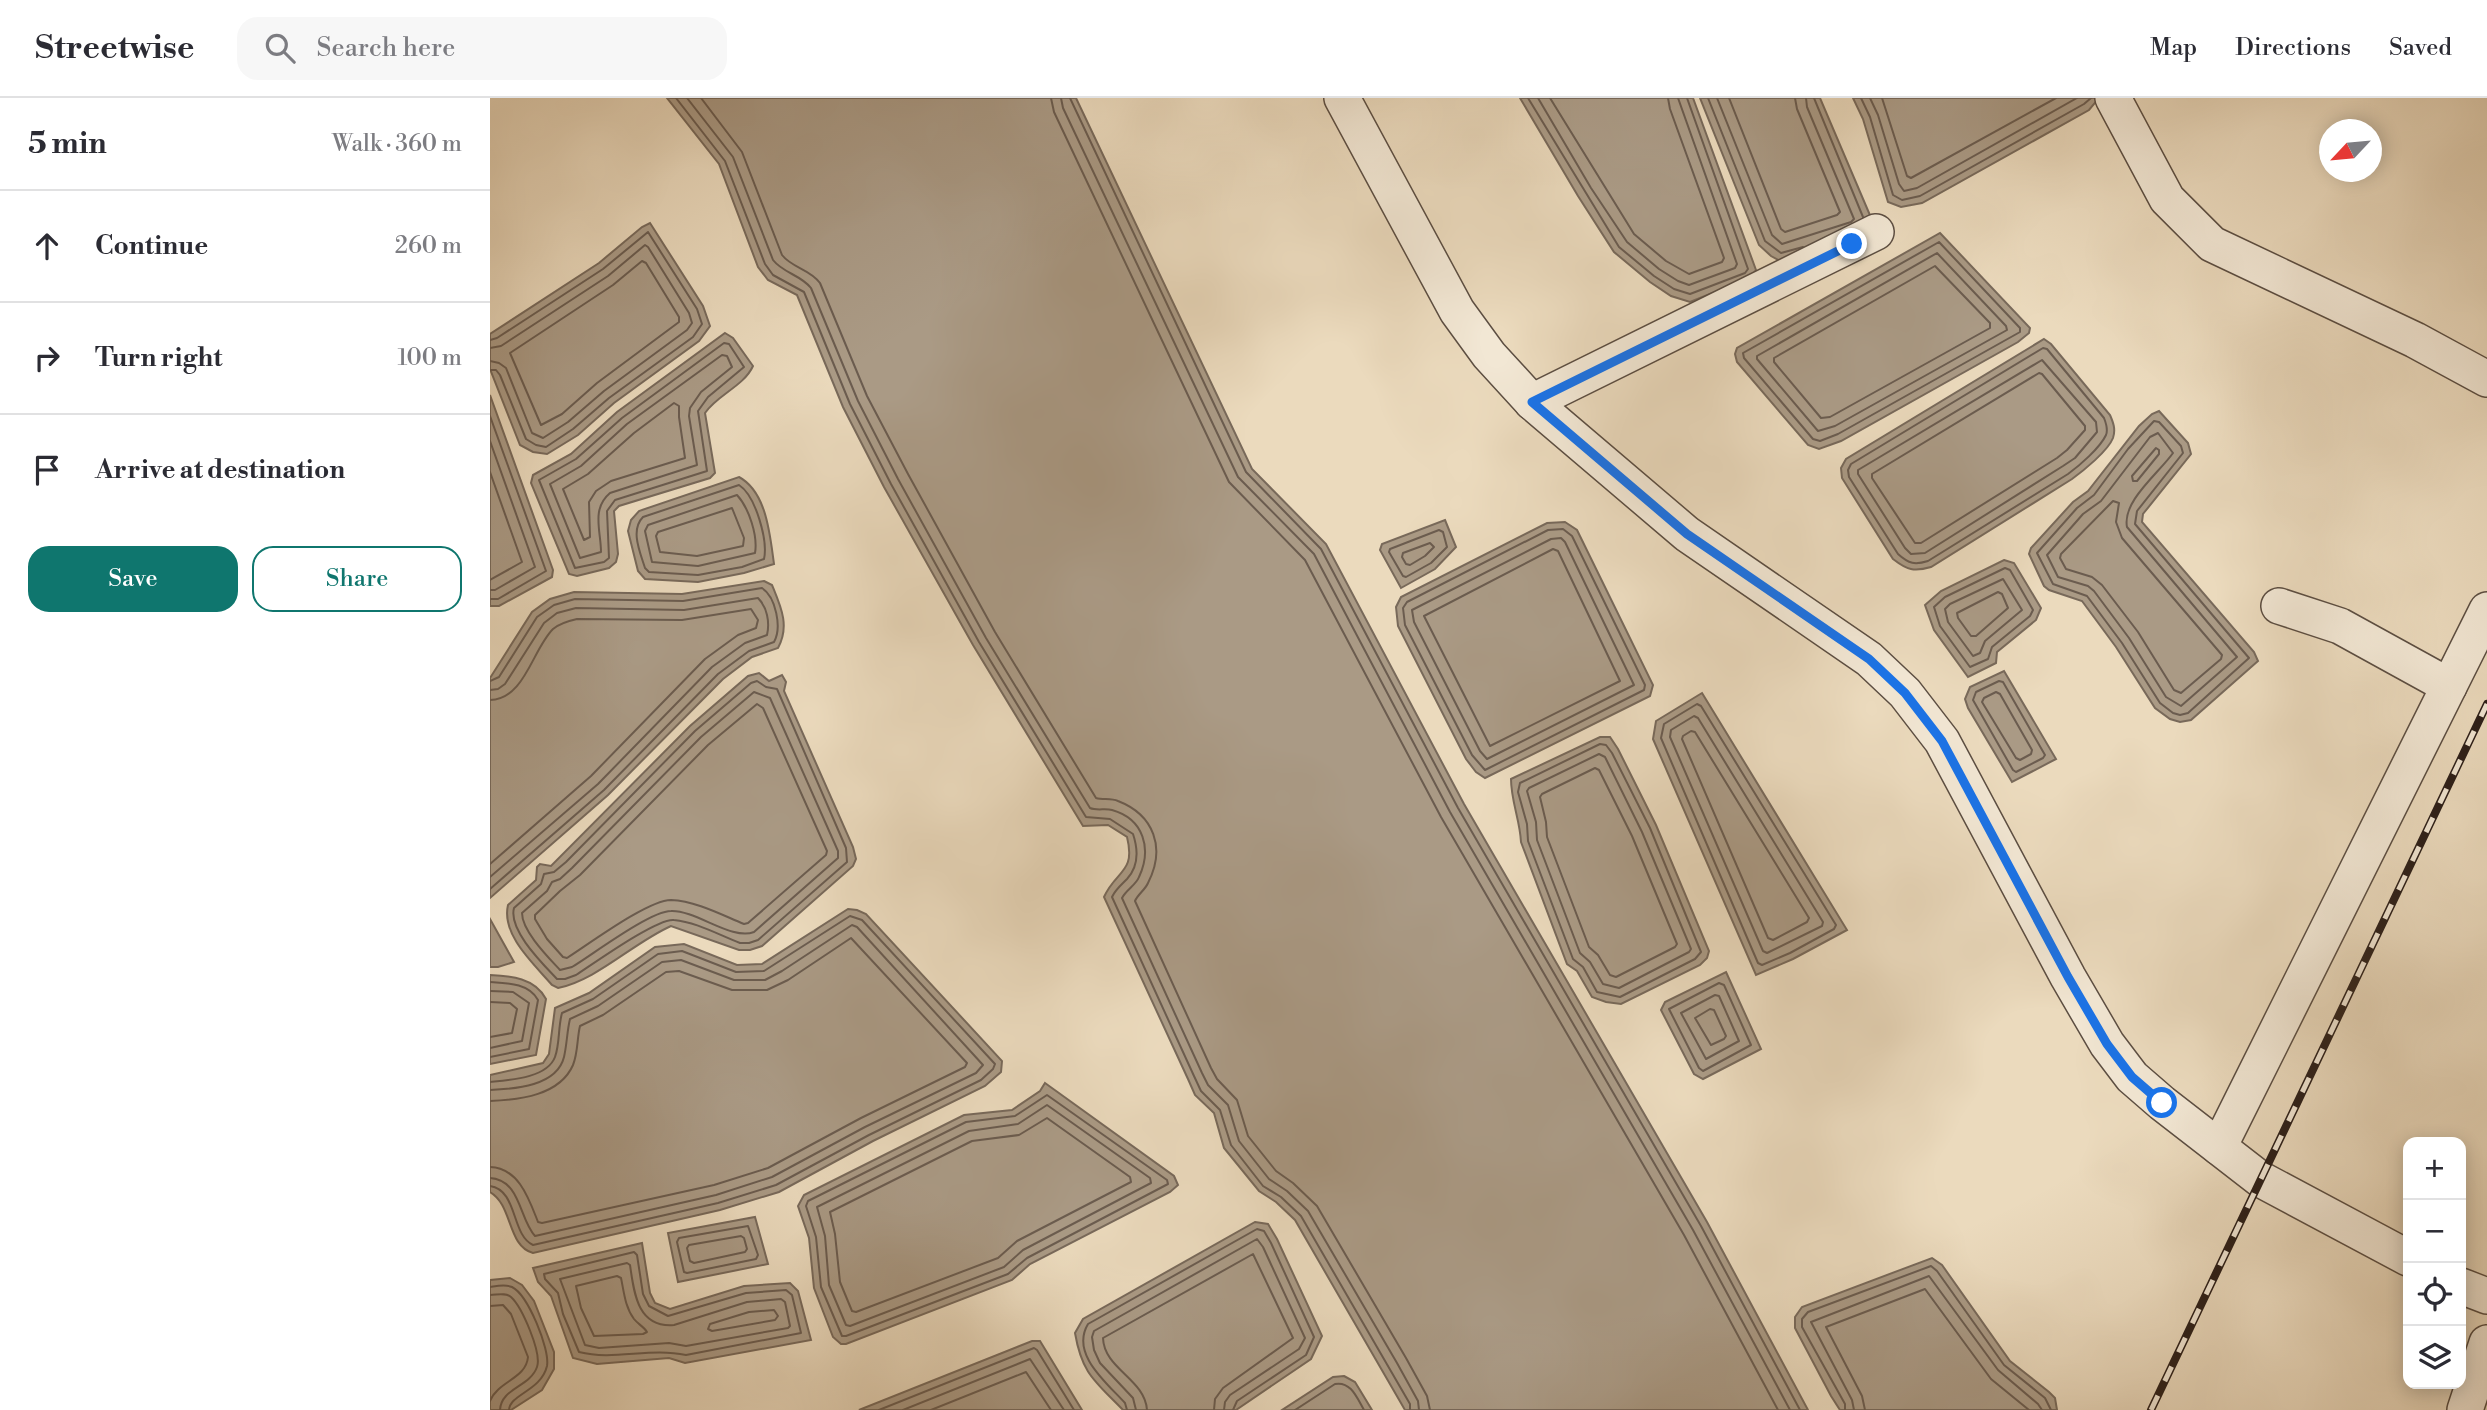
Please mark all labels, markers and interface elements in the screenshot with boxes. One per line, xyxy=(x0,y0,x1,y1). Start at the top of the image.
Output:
search box xyxy=(237,17,727,80)
text: Streetwise xyxy=(35,28,195,69)
icon: search xyxy=(261,29,299,67)
text: Search here xyxy=(317,32,455,64)
text: Map xyxy=(2150,33,2197,63)
text: Directions xyxy=(2235,33,2351,63)
text: Saved xyxy=(2389,33,2452,63)
north arrow xyxy=(2319,119,2382,182)
text: 5 min xyxy=(28,125,107,163)
text: Walk · 360 m xyxy=(332,130,462,158)
icon: ahead xyxy=(28,227,66,265)
route end xyxy=(1836,228,1867,259)
text: Continue xyxy=(95,230,208,262)
text: 260 m xyxy=(395,232,462,260)
icon: right xyxy=(28,339,66,377)
text: Turn right xyxy=(95,342,223,374)
text: 100 m xyxy=(397,344,462,372)
icon: arrive xyxy=(28,451,66,489)
text: Arrive at destination xyxy=(95,454,345,486)
button: Save xyxy=(28,546,238,612)
button: Share xyxy=(252,546,462,612)
route start xyxy=(2146,1087,2177,1118)
map controls xyxy=(2403,1137,2466,1389)
button: + xyxy=(2403,1137,2466,1200)
button: − xyxy=(2403,1200,2466,1263)
button: locate xyxy=(2403,1263,2466,1326)
button: layers xyxy=(2403,1326,2466,1389)

